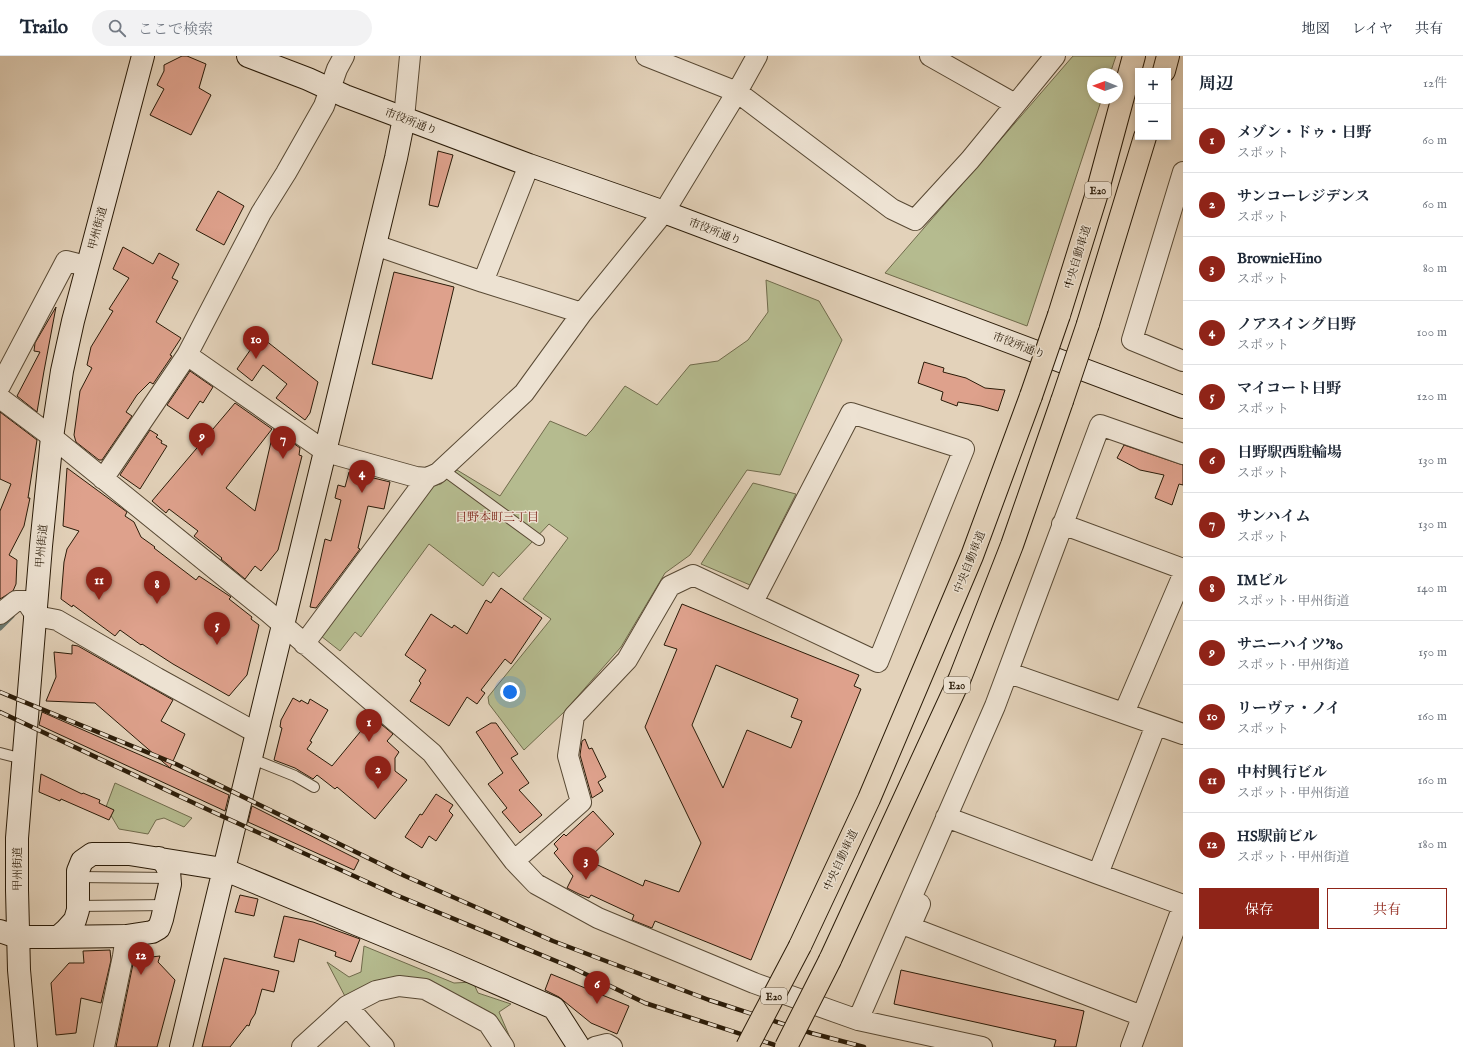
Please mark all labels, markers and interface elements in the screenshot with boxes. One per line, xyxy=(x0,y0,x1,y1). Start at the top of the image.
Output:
search box xyxy=(92,10,372,46)
text: Trailo xyxy=(20,16,68,40)
icon: search xyxy=(106,17,128,39)
text: ここで検索 xyxy=(138,20,213,39)
text: 地図 xyxy=(1302,20,1330,38)
text: レイヤ xyxy=(1352,20,1393,38)
text: 共有 xyxy=(1415,20,1443,38)
north arrow xyxy=(1087,68,1123,104)
map controls xyxy=(1135,68,1171,140)
button: + xyxy=(1135,68,1171,104)
text: 周辺 xyxy=(1199,74,1233,95)
text: 12件 xyxy=(1423,75,1447,92)
button: − xyxy=(1135,104,1171,140)
street label: 市役所通り xyxy=(382,106,439,138)
text: メゾン・ドゥ・日野 xyxy=(1237,123,1371,142)
text: 1 xyxy=(1210,132,1214,149)
text: 60 m xyxy=(1422,132,1447,149)
text: スポット xyxy=(1237,145,1289,162)
road number: E20 xyxy=(1085,182,1111,198)
text: サンコーレジデンス xyxy=(1237,187,1370,206)
text: 2 xyxy=(1209,196,1215,213)
text: 60 m xyxy=(1422,196,1447,213)
street label: 甲州街道 xyxy=(86,205,110,251)
text: スポット xyxy=(1237,209,1289,226)
street label: 市役所通り xyxy=(686,216,743,248)
street label: 中央自動車道 xyxy=(1062,224,1094,291)
text: BrownieHino xyxy=(1237,249,1322,268)
text: 3 xyxy=(1210,260,1214,277)
text: 80 m xyxy=(1423,260,1447,277)
text: スポット xyxy=(1237,271,1289,288)
text: ノアスイング日野 xyxy=(1237,315,1356,334)
text: 4 xyxy=(1209,324,1215,341)
text: 100 m xyxy=(1417,324,1447,341)
pin: 10 xyxy=(243,326,269,359)
street label: 市役所通り xyxy=(990,330,1047,362)
text: スポット xyxy=(1237,337,1289,354)
text: マイコート日野 xyxy=(1237,379,1341,398)
text: 5 xyxy=(1210,388,1214,405)
text: 120 m xyxy=(1417,388,1447,405)
text: スポット xyxy=(1237,401,1289,418)
pin: 9 xyxy=(189,423,215,456)
pin: 7 xyxy=(270,426,296,459)
text: 日野駅西駐輪場 xyxy=(1237,443,1342,462)
text: 6 xyxy=(1209,452,1215,469)
text: 130 m xyxy=(1418,452,1447,469)
pin: 4 xyxy=(349,460,375,493)
text: スポット xyxy=(1237,465,1289,482)
text: サンハイム xyxy=(1237,507,1310,526)
district label: 日野本町三丁目 xyxy=(455,510,539,525)
text: 7 xyxy=(1209,516,1215,533)
text: 130 m xyxy=(1418,516,1447,533)
street label: 甲州街道 xyxy=(33,524,51,569)
street label: 中央自動車道 xyxy=(951,529,989,596)
text: スポット xyxy=(1237,529,1289,546)
pin: 11 xyxy=(86,567,112,600)
pin: 8 xyxy=(144,571,170,604)
text: IMビル xyxy=(1237,571,1288,590)
text: 8 xyxy=(1209,580,1215,597)
text: 140 m xyxy=(1417,580,1447,597)
text: スポット · 甲州街道 xyxy=(1237,593,1350,610)
pin: 5 xyxy=(204,612,230,645)
text: サニーハイツ'80 xyxy=(1237,635,1343,654)
text: 9 xyxy=(1209,644,1215,661)
text: 150 m xyxy=(1418,644,1447,661)
text: スポット · 甲州街道 xyxy=(1237,657,1350,674)
road number: E20 xyxy=(944,677,970,693)
your location xyxy=(500,682,520,702)
text: リーヴァ・ノイ xyxy=(1237,699,1341,718)
text: 10 xyxy=(1206,708,1218,725)
text: 160 m xyxy=(1417,708,1447,725)
pin: 1 xyxy=(356,709,382,742)
text: スポット xyxy=(1237,721,1289,738)
pin: 2 xyxy=(365,756,391,789)
text: 中村興行ビル xyxy=(1237,763,1327,782)
text: 11 xyxy=(1207,772,1217,789)
text: 160 m xyxy=(1417,772,1447,789)
text: スポット · 甲州街道 xyxy=(1237,785,1350,802)
text: HS駅前ビル xyxy=(1237,827,1318,846)
street label: 中央自動車道 xyxy=(821,828,861,893)
text: 12 xyxy=(1207,836,1217,853)
text: 180 m xyxy=(1418,836,1447,853)
street label: 甲州街道 xyxy=(11,847,25,891)
pin: 3 xyxy=(573,847,599,880)
text: スポット · 甲州街道 xyxy=(1237,849,1350,866)
button: 保存 xyxy=(1199,888,1319,929)
button: 共有 xyxy=(1327,888,1447,929)
pin: 12 xyxy=(128,942,154,975)
pin: 6 xyxy=(584,971,610,1004)
road number: E20 xyxy=(761,988,787,1004)

